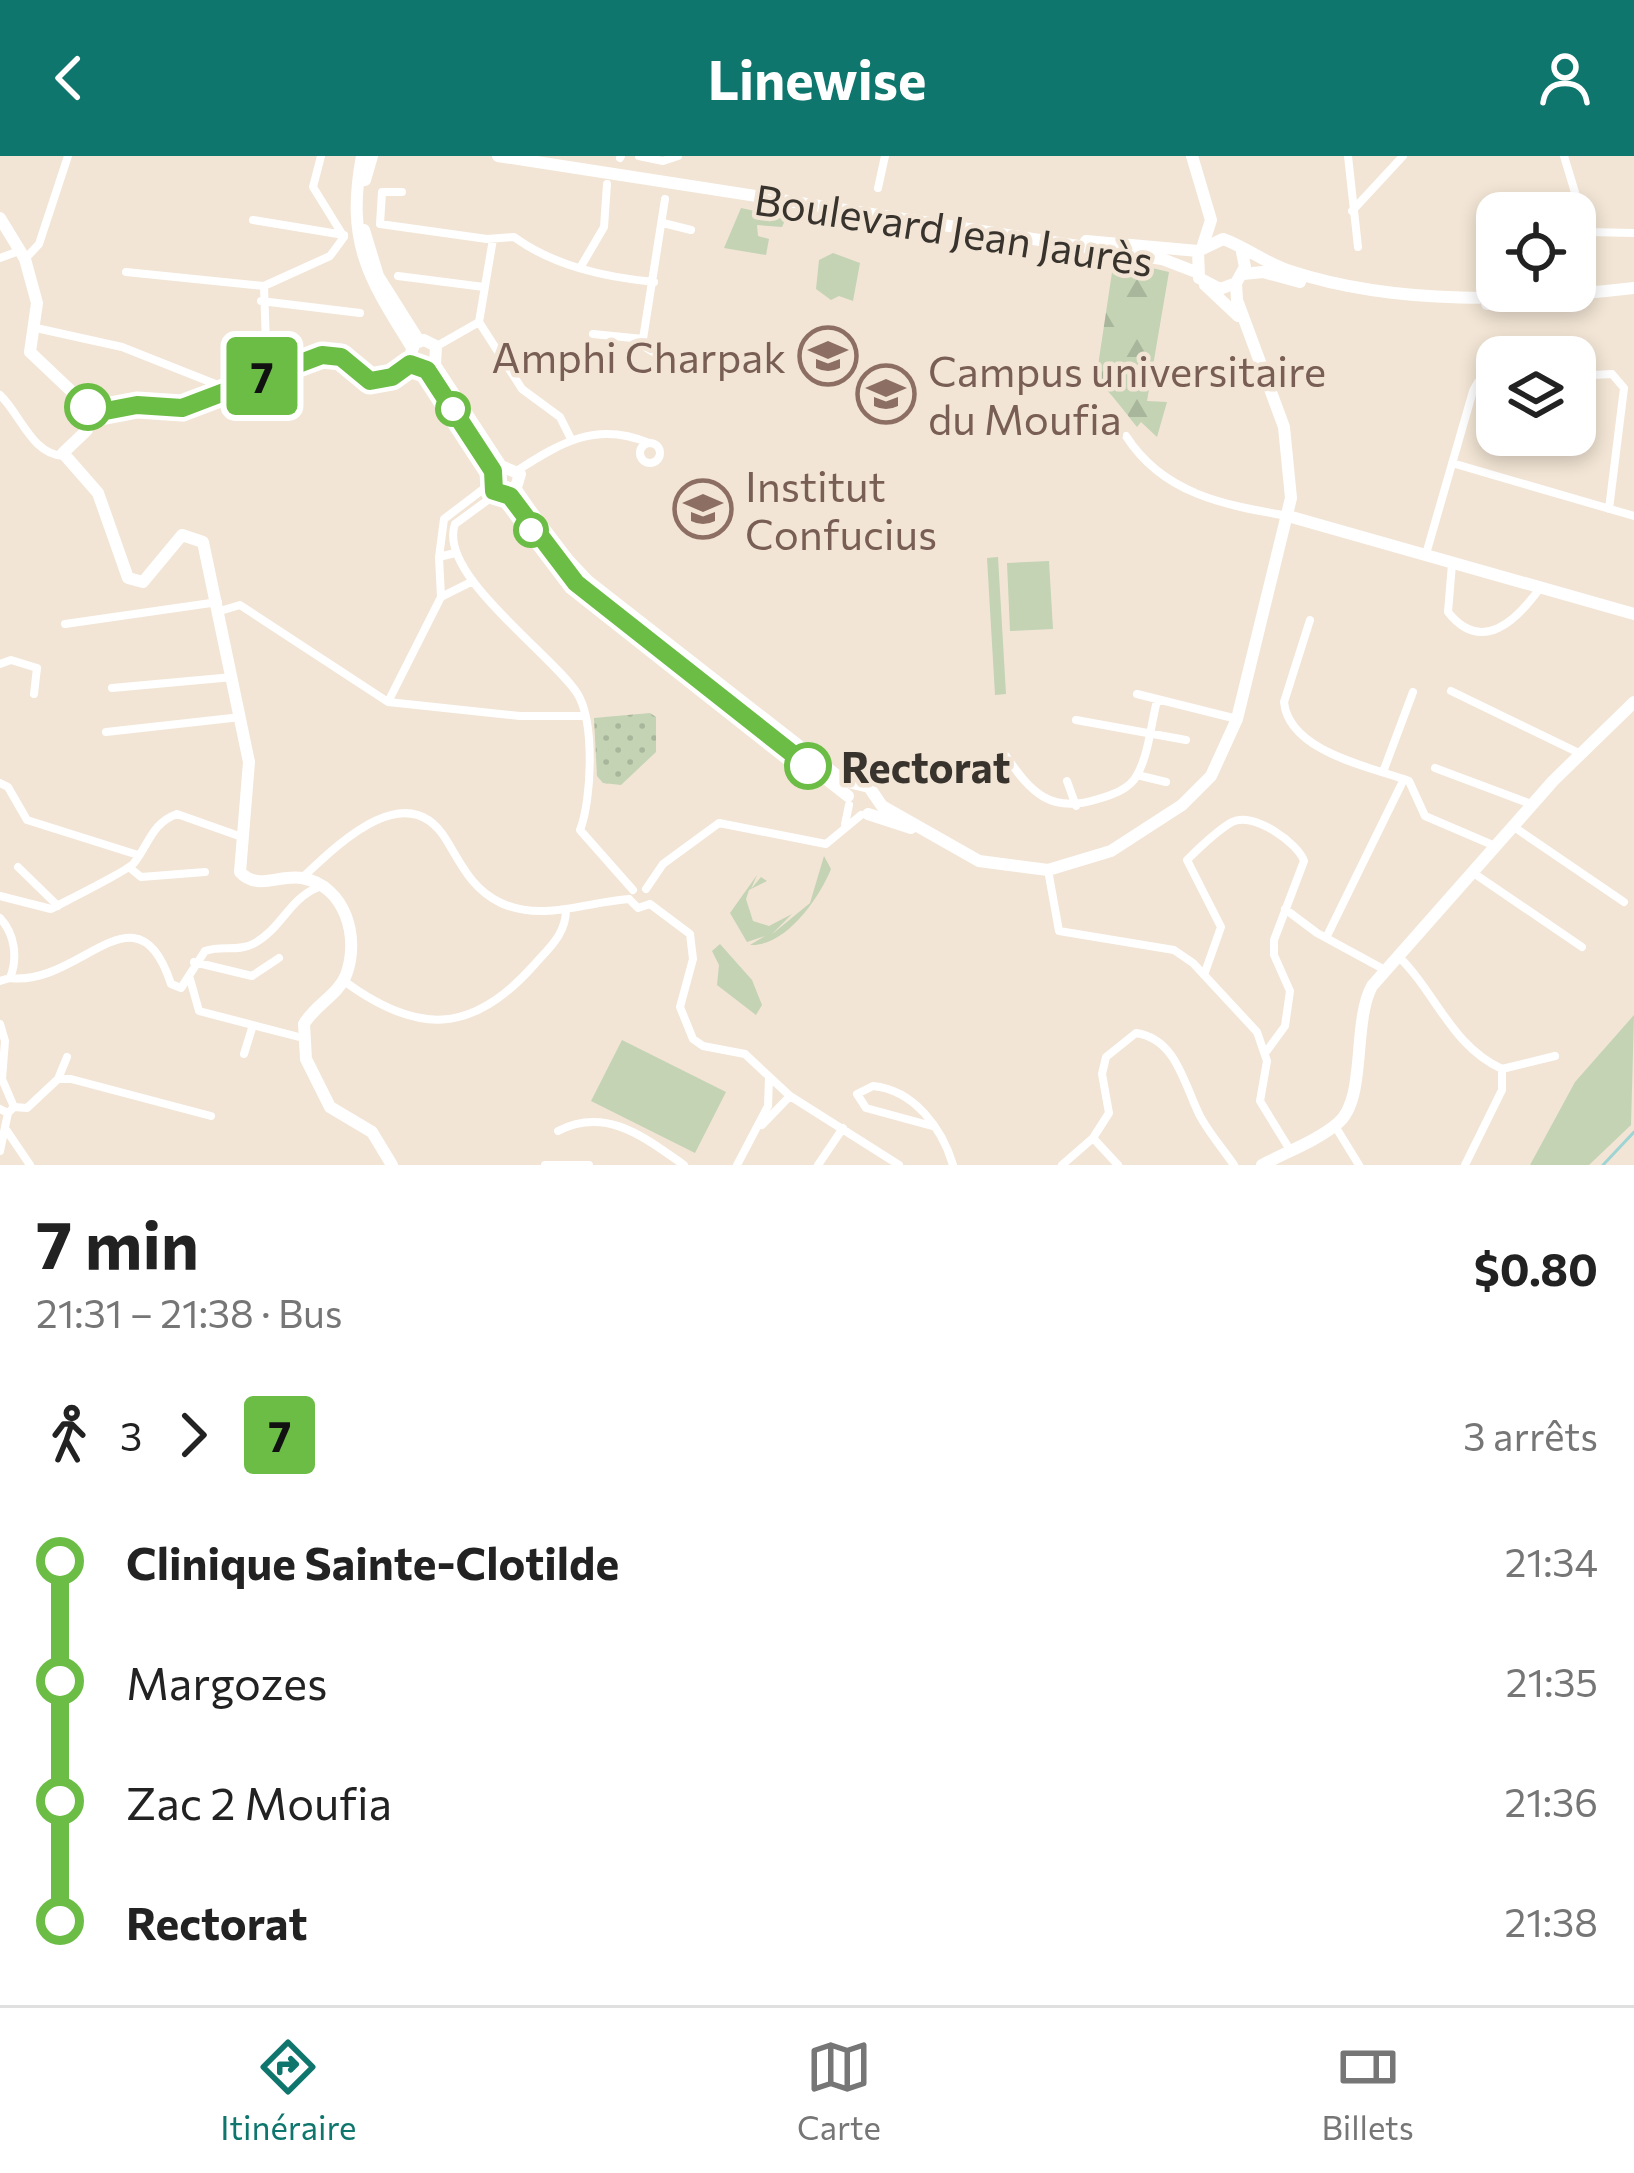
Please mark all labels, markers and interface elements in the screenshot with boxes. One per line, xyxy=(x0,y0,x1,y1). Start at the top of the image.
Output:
icon: back xyxy=(36,45,102,111)
text: Linewise xyxy=(708,45,926,111)
icon: person xyxy=(1532,45,1598,111)
street label: Boulevard Jean Jaurès xyxy=(751,172,1157,286)
map controls xyxy=(1476,192,1596,456)
button: locate xyxy=(1476,192,1596,312)
school or university icon: Amphi Charpak xyxy=(797,325,859,387)
place label: Amphi Charpak xyxy=(491,330,786,382)
button: layers xyxy=(1476,336,1596,456)
line badge: 7 xyxy=(223,337,301,415)
place label: Campus universitaire du Moufia xyxy=(928,344,1326,444)
text: 7 xyxy=(250,350,274,402)
school or university icon: Campus universitaire du Moufia xyxy=(855,363,917,425)
unlabelled marker xyxy=(66,385,110,429)
unlabelled marker xyxy=(437,393,469,425)
place label: Institut Confucius xyxy=(745,459,937,559)
school or university icon: Institut Confucius xyxy=(672,478,734,540)
unlabelled marker xyxy=(515,514,547,546)
place label: Rectorat xyxy=(841,740,1010,792)
marker: Rectorat xyxy=(786,744,830,788)
text: 7 min xyxy=(36,1202,199,1283)
text: $0.80 xyxy=(1474,1240,1598,1295)
text: 21:31 – 21:38 · Bus xyxy=(36,1288,343,1336)
icon: walk xyxy=(36,1402,102,1468)
icon: forward xyxy=(160,1402,226,1468)
text: 7 xyxy=(268,1409,291,1461)
text: 3 xyxy=(120,1411,142,1459)
text: 3 arrêts xyxy=(1463,1411,1598,1459)
text: Clinique Sainte-Clotilde xyxy=(126,1534,619,1589)
text: 21:34 xyxy=(1505,1537,1598,1585)
text: Margozes xyxy=(126,1654,327,1709)
text: 21:35 xyxy=(1506,1657,1598,1705)
text: Zac 2 Moufia xyxy=(126,1774,392,1829)
text: 21:36 xyxy=(1505,1777,1598,1825)
text: Rectorat xyxy=(126,1894,308,1949)
text: 21:38 xyxy=(1505,1897,1598,1945)
tab: Itinéraire xyxy=(220,2034,356,2147)
tab: Carte xyxy=(797,2034,881,2147)
tab: Billets xyxy=(1321,2034,1414,2147)

